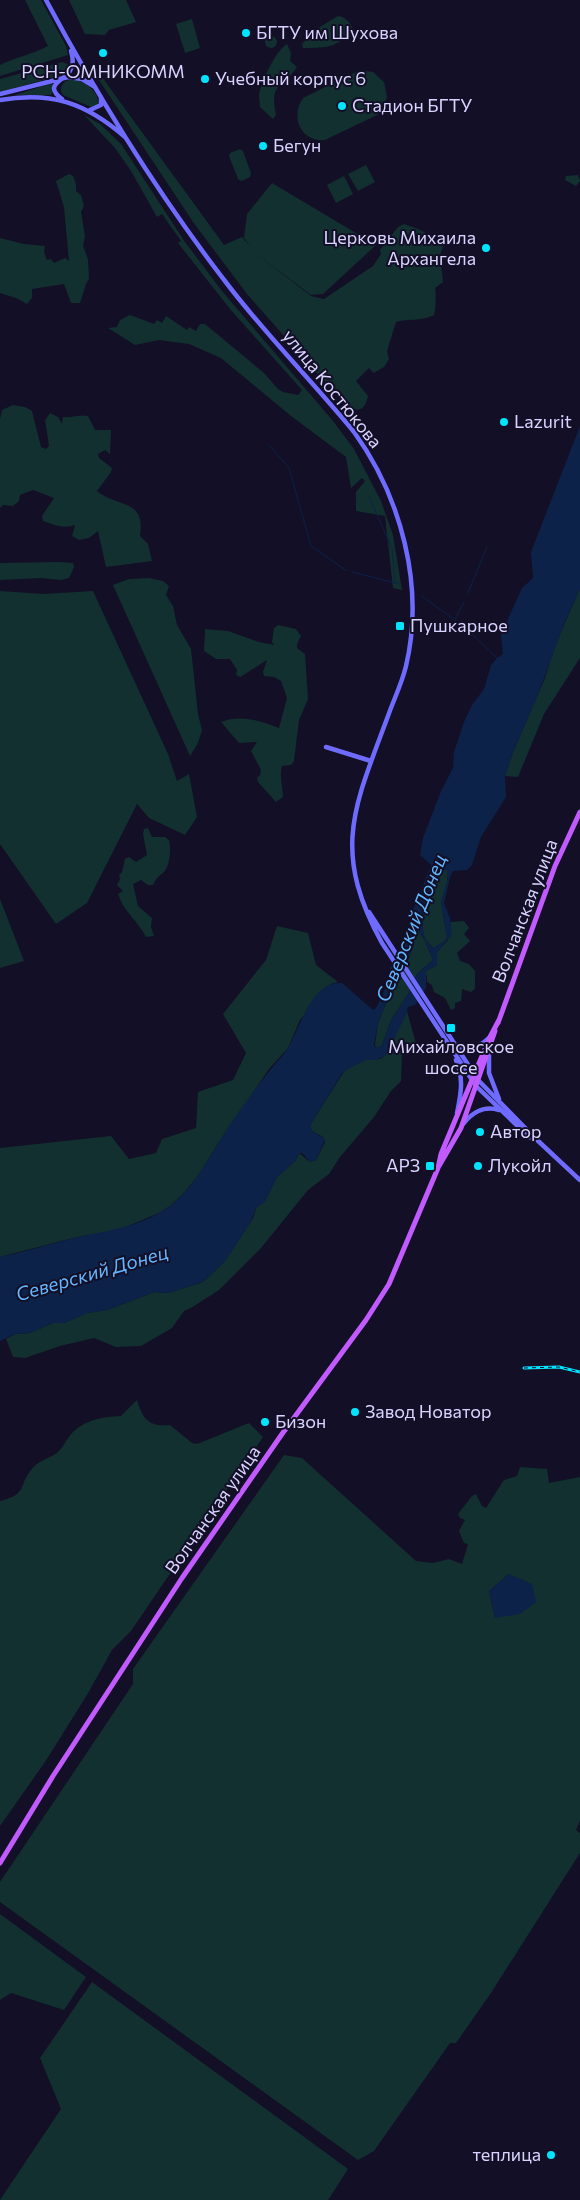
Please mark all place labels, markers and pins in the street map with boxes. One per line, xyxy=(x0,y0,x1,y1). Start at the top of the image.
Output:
place label: БГТУ им Шухова xyxy=(256,21,398,43)
marker: БГТУ им Шухова xyxy=(240,27,252,39)
marker: РСН-ОМНИКОММ xyxy=(97,47,109,59)
place label: РСН-ОМНИКОММ xyxy=(21,60,185,82)
place label: Учебный корпус 6 xyxy=(215,67,366,89)
marker: Учебный корпус 6 xyxy=(199,73,211,85)
place label: Стадион БГТУ xyxy=(352,94,472,116)
marker: Стадион БГТУ xyxy=(336,100,348,112)
place label: Бегун xyxy=(273,134,321,156)
marker: Бегун xyxy=(257,140,269,152)
place label: Церковь Михаила Архангела xyxy=(323,226,476,269)
marker: Церковь Михаила Архангела xyxy=(480,242,492,254)
place label: Lazurit xyxy=(514,410,572,432)
marker: Lazurit xyxy=(498,416,510,428)
place label: Пушкарное xyxy=(410,614,508,636)
marker: Пушкарное xyxy=(394,620,406,632)
marker: Михайловское шоссе xyxy=(445,1022,457,1034)
place label: Михайловское шоссе xyxy=(388,1035,514,1078)
place label: Автор xyxy=(490,1120,542,1142)
marker: Автор xyxy=(474,1126,486,1138)
place label: АРЗ xyxy=(386,1154,420,1176)
place label: Лукойл xyxy=(488,1154,552,1176)
marker: АРЗ xyxy=(424,1160,436,1172)
marker: Лукойл xyxy=(472,1160,484,1172)
place label: Завод Новатор xyxy=(365,1400,492,1422)
marker: Завод Новатор xyxy=(349,1406,361,1418)
place label: Бизон xyxy=(275,1410,326,1432)
marker: Бизон xyxy=(259,1416,271,1428)
place label: теплица xyxy=(472,2143,541,2165)
marker: теплица xyxy=(545,2149,557,2161)

